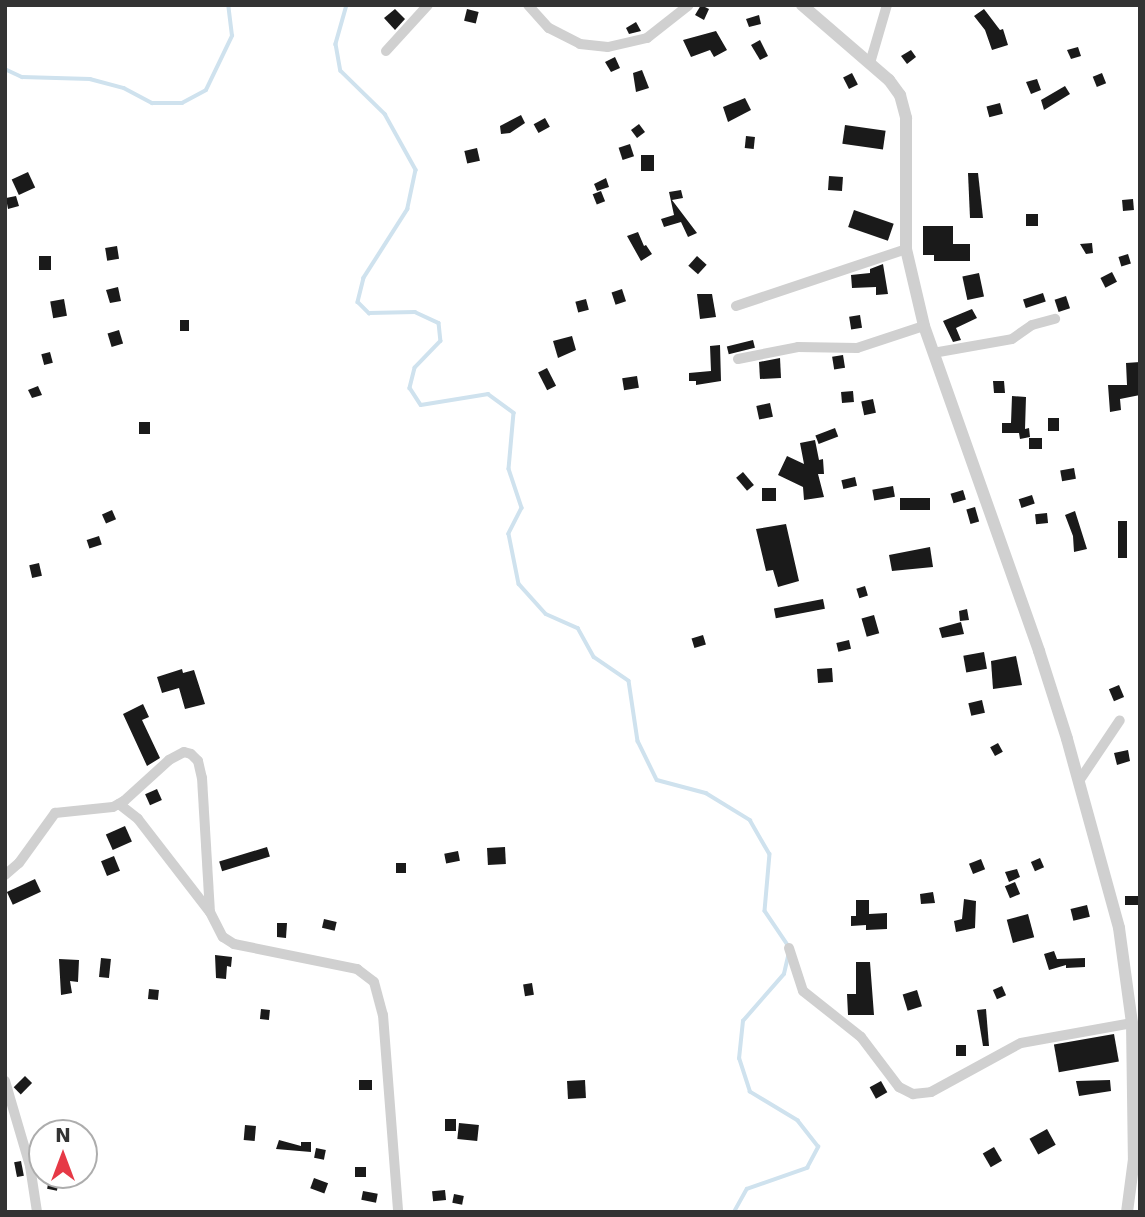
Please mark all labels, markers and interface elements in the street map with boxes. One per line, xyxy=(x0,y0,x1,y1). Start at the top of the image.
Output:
north arrow xyxy=(28,1119,98,1189)
text: N xyxy=(55,1124,71,1146)

